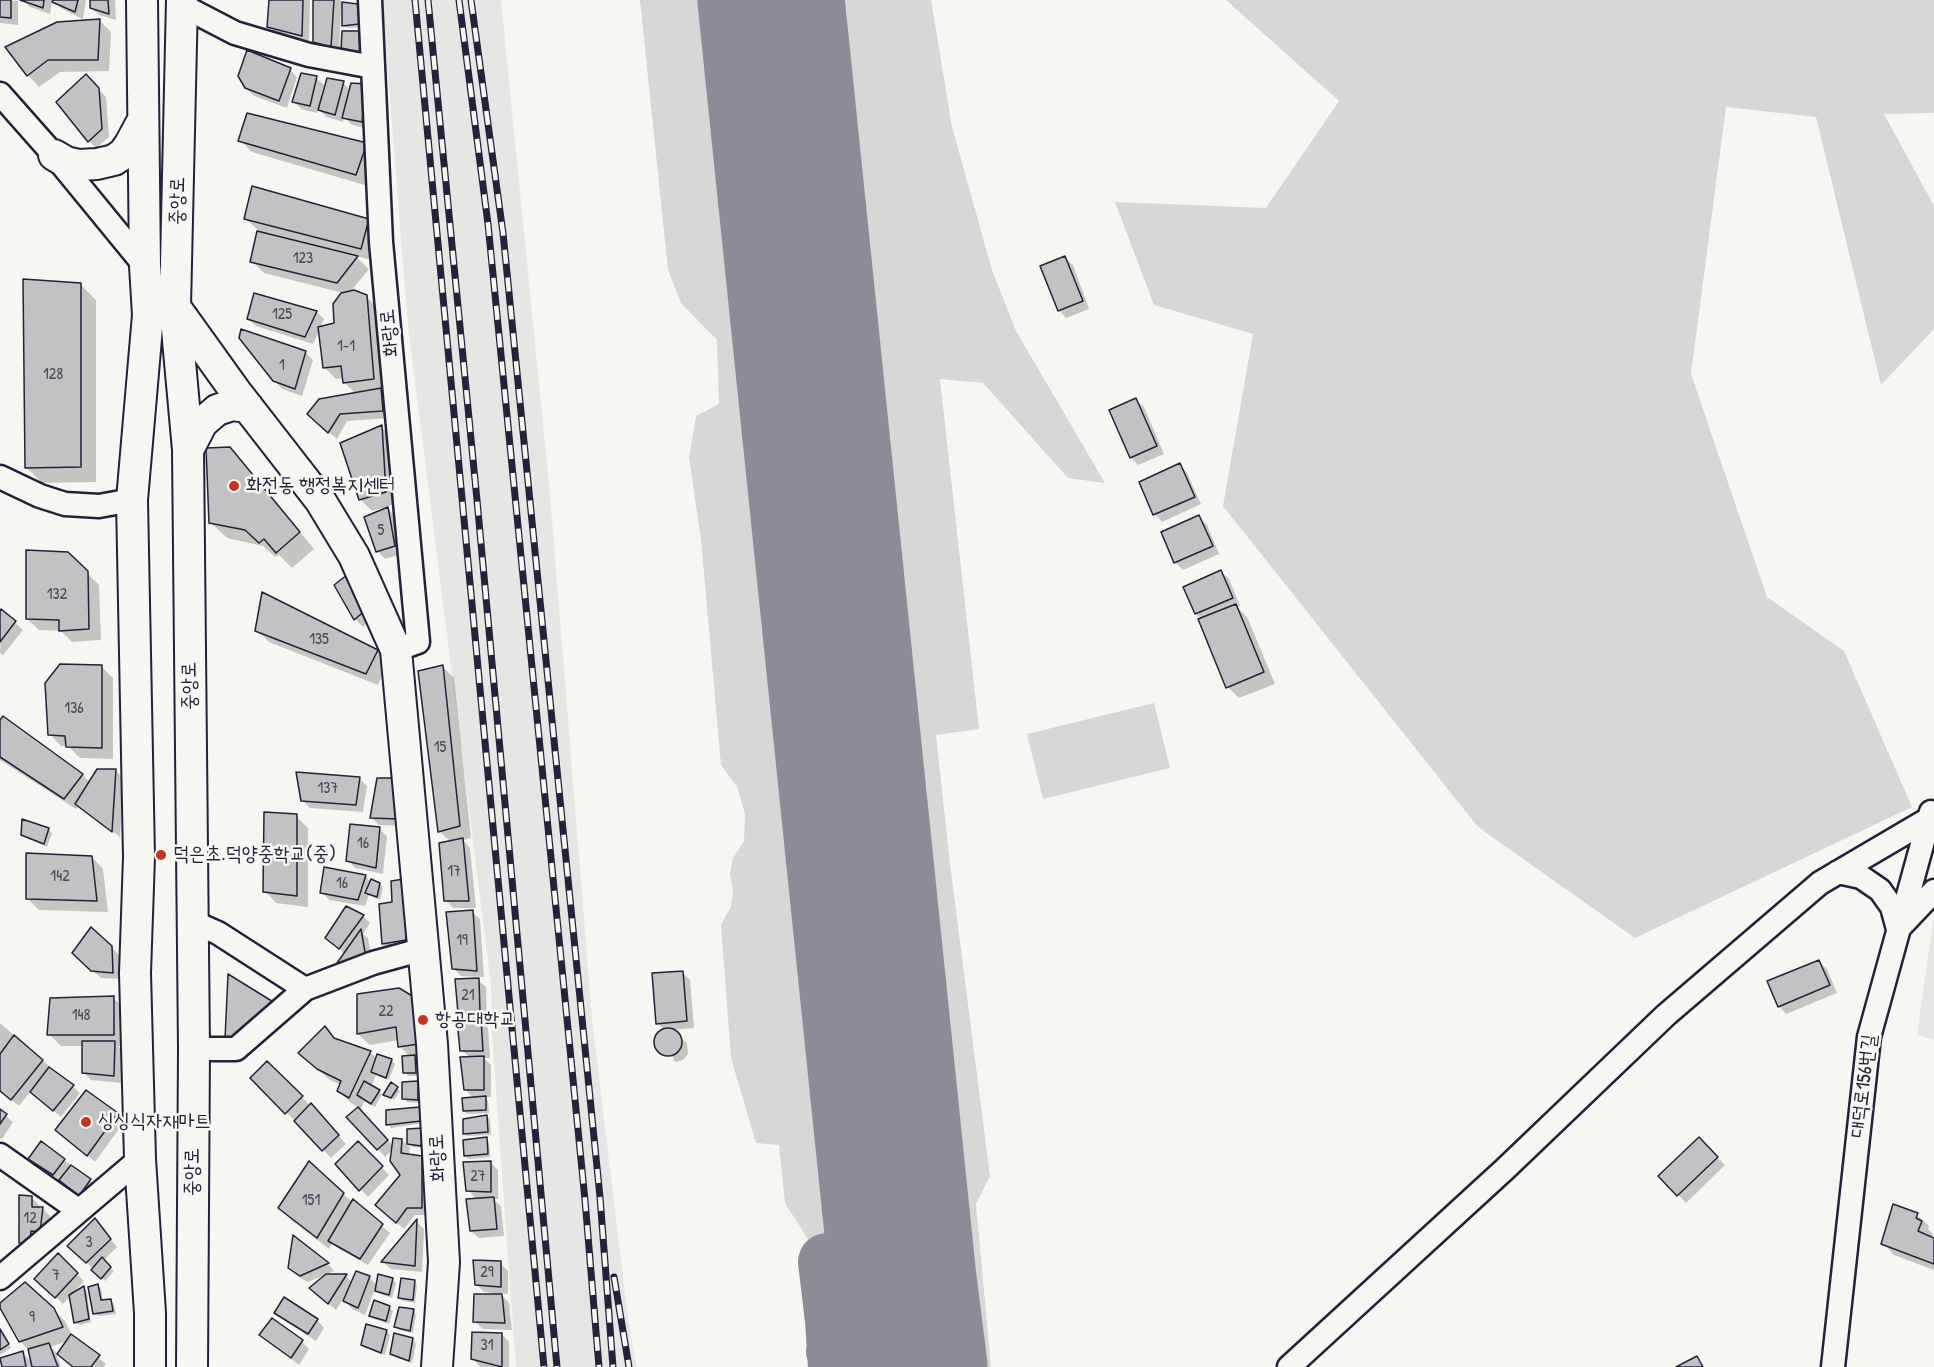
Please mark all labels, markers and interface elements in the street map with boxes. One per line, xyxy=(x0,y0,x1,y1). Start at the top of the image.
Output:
street label: 중앙로 xyxy=(166,177,190,225)
house number: 123 xyxy=(293,249,313,269)
house number: 125 xyxy=(272,305,292,325)
street label: 화랑로 xyxy=(376,308,404,358)
house number: 1-1 xyxy=(337,337,355,357)
house number: 1 xyxy=(279,356,285,376)
house number: 128 xyxy=(43,365,63,385)
place label: 화전동 행정복지센터 xyxy=(246,474,395,498)
marker: 화전동 행정복지센터 xyxy=(227,479,241,493)
house number: 5 xyxy=(378,521,384,541)
house number: 132 xyxy=(47,585,67,605)
house number: 135 xyxy=(309,630,329,650)
street label: 중앙로 xyxy=(178,662,202,710)
house number: 136 xyxy=(64,699,84,719)
house number: 15 xyxy=(434,738,446,758)
house number: 137 xyxy=(318,779,338,799)
house number: 16 xyxy=(357,834,369,854)
place label: 덕은초.덕양중학교(중) xyxy=(173,843,336,867)
marker: 덕은초.덕양중학교(중) xyxy=(154,848,168,862)
house number: 17 xyxy=(447,862,461,882)
house number: 142 xyxy=(50,867,70,887)
house number: 16 xyxy=(336,874,348,894)
house number: 19 xyxy=(456,931,468,951)
house number: 21 xyxy=(461,986,475,1006)
house number: 22 xyxy=(379,1002,393,1022)
house number: 148 xyxy=(72,1006,90,1026)
place label: 항공대학교 xyxy=(435,1008,515,1032)
marker: 항공대학교 xyxy=(416,1013,430,1027)
street label: 대덕로156번길 xyxy=(1846,1033,1882,1139)
place label: 싱싱식자재마트 xyxy=(98,1110,211,1134)
marker: 싱싱식자재마트 xyxy=(79,1115,93,1129)
street label: 화랑로 xyxy=(425,1133,451,1183)
street label: 중앙로 xyxy=(181,1148,205,1196)
house number: 27 xyxy=(470,1167,486,1187)
house number: 151 xyxy=(302,1191,320,1211)
house number: 12 xyxy=(23,1209,37,1229)
house number: 3 xyxy=(85,1233,93,1253)
house number: 29 xyxy=(480,1263,494,1283)
house number: 7 xyxy=(52,1266,60,1286)
house number: 9 xyxy=(29,1308,35,1328)
house number: 31 xyxy=(481,1336,493,1356)

